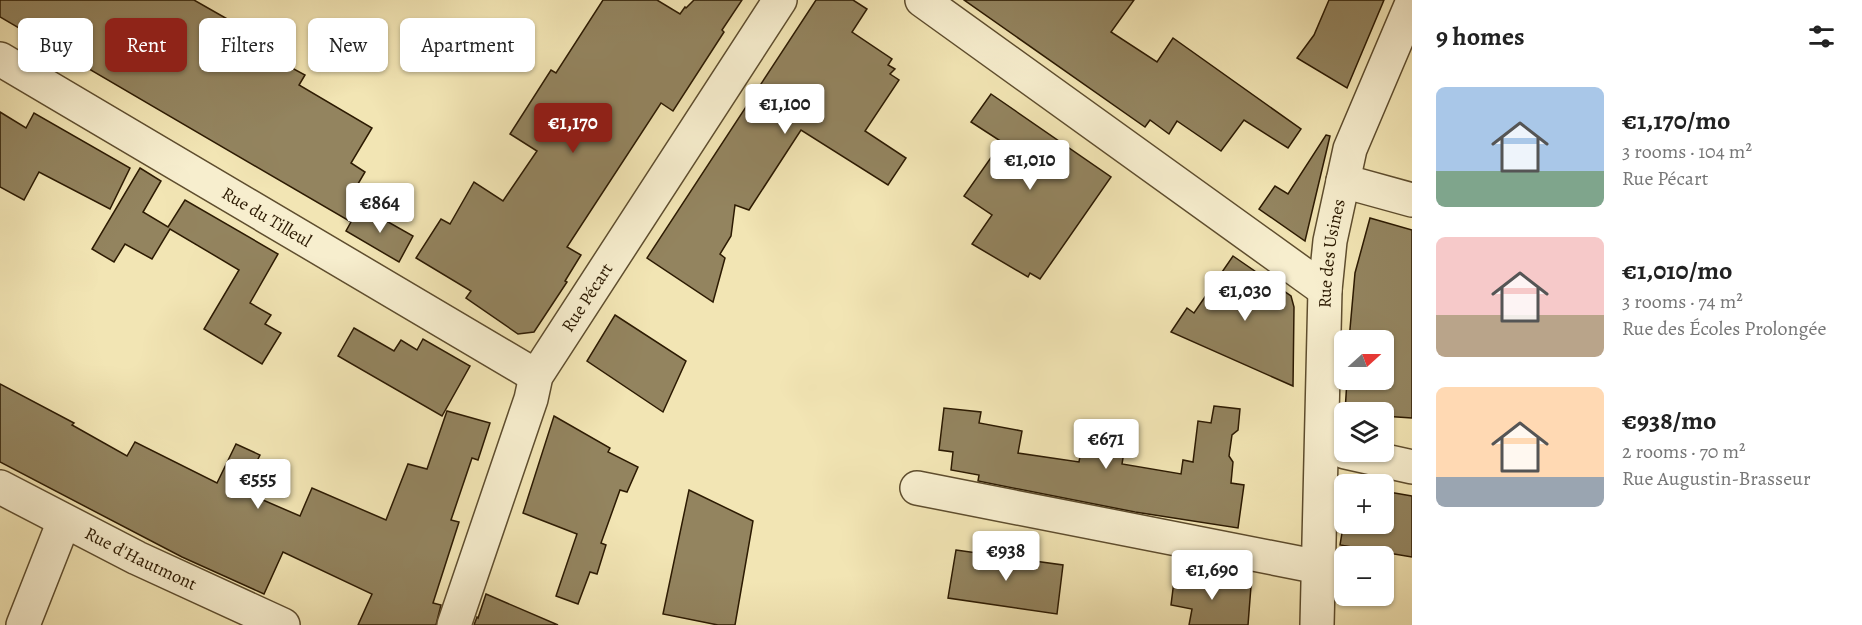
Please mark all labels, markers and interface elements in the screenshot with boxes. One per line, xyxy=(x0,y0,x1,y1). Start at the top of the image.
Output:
chip: Buy xyxy=(18,18,93,72)
chip: Rent xyxy=(105,18,187,72)
chip: Filters xyxy=(199,18,296,72)
chip: New xyxy=(308,18,388,72)
chip: Apartment xyxy=(400,18,535,72)
text: 9 homes xyxy=(1436,19,1525,54)
icon: filters xyxy=(1805,20,1838,53)
pin: €1,100 xyxy=(736,84,834,135)
text: €1,100 xyxy=(759,90,811,117)
pin: €1,170 xyxy=(524,103,622,154)
text: €1,170/mo xyxy=(1622,103,1730,138)
text: €1,170 xyxy=(548,109,598,136)
icon: home xyxy=(1484,111,1556,183)
text: 3 rooms · 104 m² xyxy=(1622,138,1752,165)
pin: €1,010 xyxy=(981,140,1079,191)
text: €1,010 xyxy=(1004,146,1056,173)
text: Rue Pécart xyxy=(1622,165,1708,192)
street label: Rue du Tilleul xyxy=(218,181,317,253)
pin: €864 xyxy=(344,183,416,234)
text: €864 xyxy=(360,189,400,216)
street label: Rue des Usines xyxy=(1313,197,1351,309)
text: €1,010/mo xyxy=(1622,253,1732,288)
street label: Rue Pécart xyxy=(556,258,618,337)
icon: home xyxy=(1484,261,1556,333)
pin: €1,030 xyxy=(1196,271,1294,322)
text: €1,030 xyxy=(1219,277,1271,304)
text: 3 rooms · 74 m² xyxy=(1622,288,1743,315)
text: Rue des Écoles Prolongée xyxy=(1622,315,1826,342)
north arrow xyxy=(1334,330,1394,390)
map controls xyxy=(1334,330,1394,606)
button: layers xyxy=(1334,402,1394,462)
text: €938/mo xyxy=(1622,403,1716,438)
icon: home xyxy=(1484,411,1556,483)
pin: €671 xyxy=(1070,419,1142,470)
text: €671 xyxy=(1088,425,1124,452)
text: 2 rooms · 70 m² xyxy=(1622,438,1746,465)
pin: €555 xyxy=(222,459,294,510)
text: €555 xyxy=(239,465,277,492)
text: Rue Augustin-Brasseur xyxy=(1622,465,1811,492)
button: + xyxy=(1334,474,1394,534)
street label: Rue d'Hautmont xyxy=(81,521,201,596)
pin: €938 xyxy=(970,531,1042,582)
text: €938 xyxy=(987,537,1025,564)
button: − xyxy=(1334,546,1394,606)
pin: €1,690 xyxy=(1163,550,1261,601)
text: €1,690 xyxy=(1186,556,1238,583)

